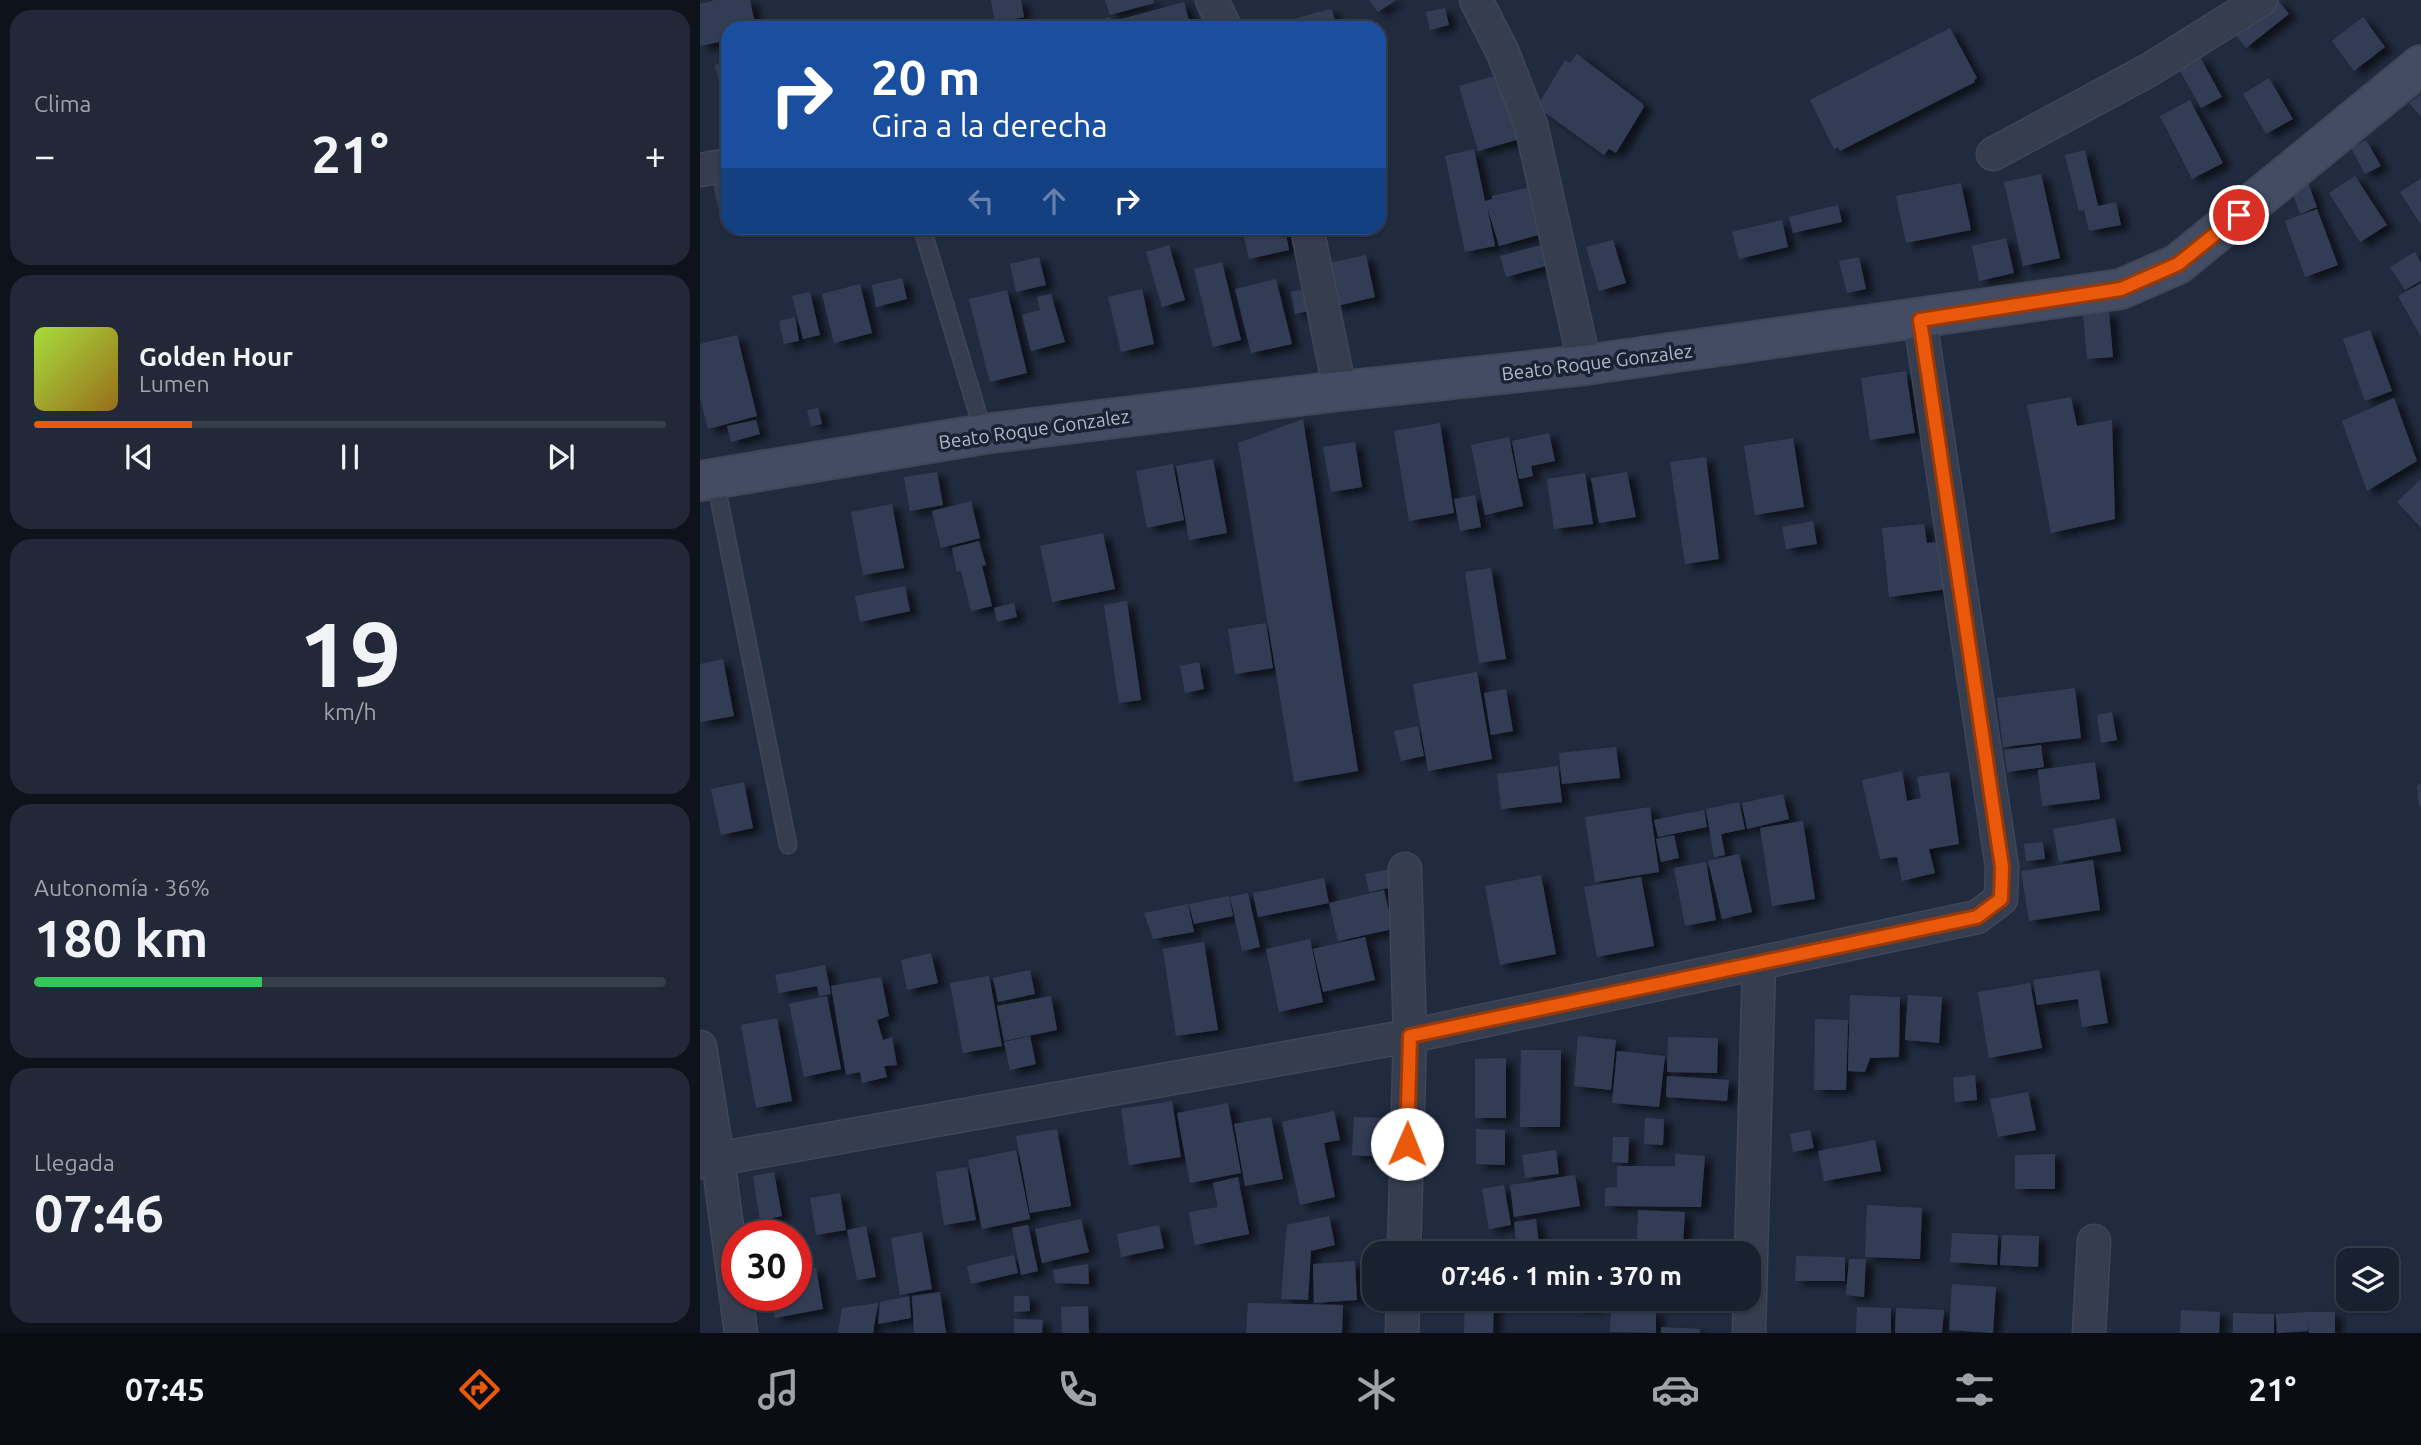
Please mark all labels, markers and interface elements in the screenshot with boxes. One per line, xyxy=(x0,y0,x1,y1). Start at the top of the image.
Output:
icon: right xyxy=(756,49,847,140)
text: 20 m xyxy=(871,49,980,104)
text: Clima xyxy=(34,91,91,116)
text: Gira a la derecha xyxy=(871,107,1108,143)
text: 21° xyxy=(311,125,389,183)
text: − xyxy=(34,134,55,176)
text: + xyxy=(645,134,666,176)
icon: left xyxy=(962,182,1000,220)
icon: ahead xyxy=(1035,182,1073,220)
icon: right xyxy=(1108,182,1146,220)
pin xyxy=(2209,185,2269,245)
icon: arrive xyxy=(2220,196,2258,234)
street label: Beato Roque Gonzalez xyxy=(1500,339,1694,385)
text: Golden Hour xyxy=(139,342,293,371)
text: Lumen xyxy=(139,371,210,396)
street label: Beato Roque Gonzalez xyxy=(937,405,1131,453)
icon: previous xyxy=(120,438,158,476)
icon: pause xyxy=(331,438,369,476)
icon: next xyxy=(542,438,580,476)
text: 19 xyxy=(299,602,401,704)
text: km/h xyxy=(323,699,377,724)
text: Autonomía · 36% xyxy=(34,875,210,900)
text: 180 km xyxy=(34,909,208,967)
position arrow xyxy=(1370,1107,1444,1181)
text: Llegada xyxy=(34,1150,115,1175)
text: 07:46 xyxy=(34,1184,164,1242)
speed limit sign: 30 xyxy=(721,1220,812,1311)
map controls xyxy=(2336,1248,2399,1311)
button: layers xyxy=(2336,1248,2399,1311)
text: 07:46 · 1 min · 370 m xyxy=(1441,1261,1682,1290)
icon: directions xyxy=(455,1365,504,1414)
icon: music xyxy=(754,1365,803,1414)
icon: phone xyxy=(1053,1365,1102,1414)
icon: climate xyxy=(1352,1365,1401,1414)
icon: car xyxy=(1651,1365,1700,1414)
icon: filters xyxy=(1950,1365,1999,1414)
text: 07:45 xyxy=(125,1371,205,1407)
text: 21° xyxy=(2249,1371,2296,1407)

